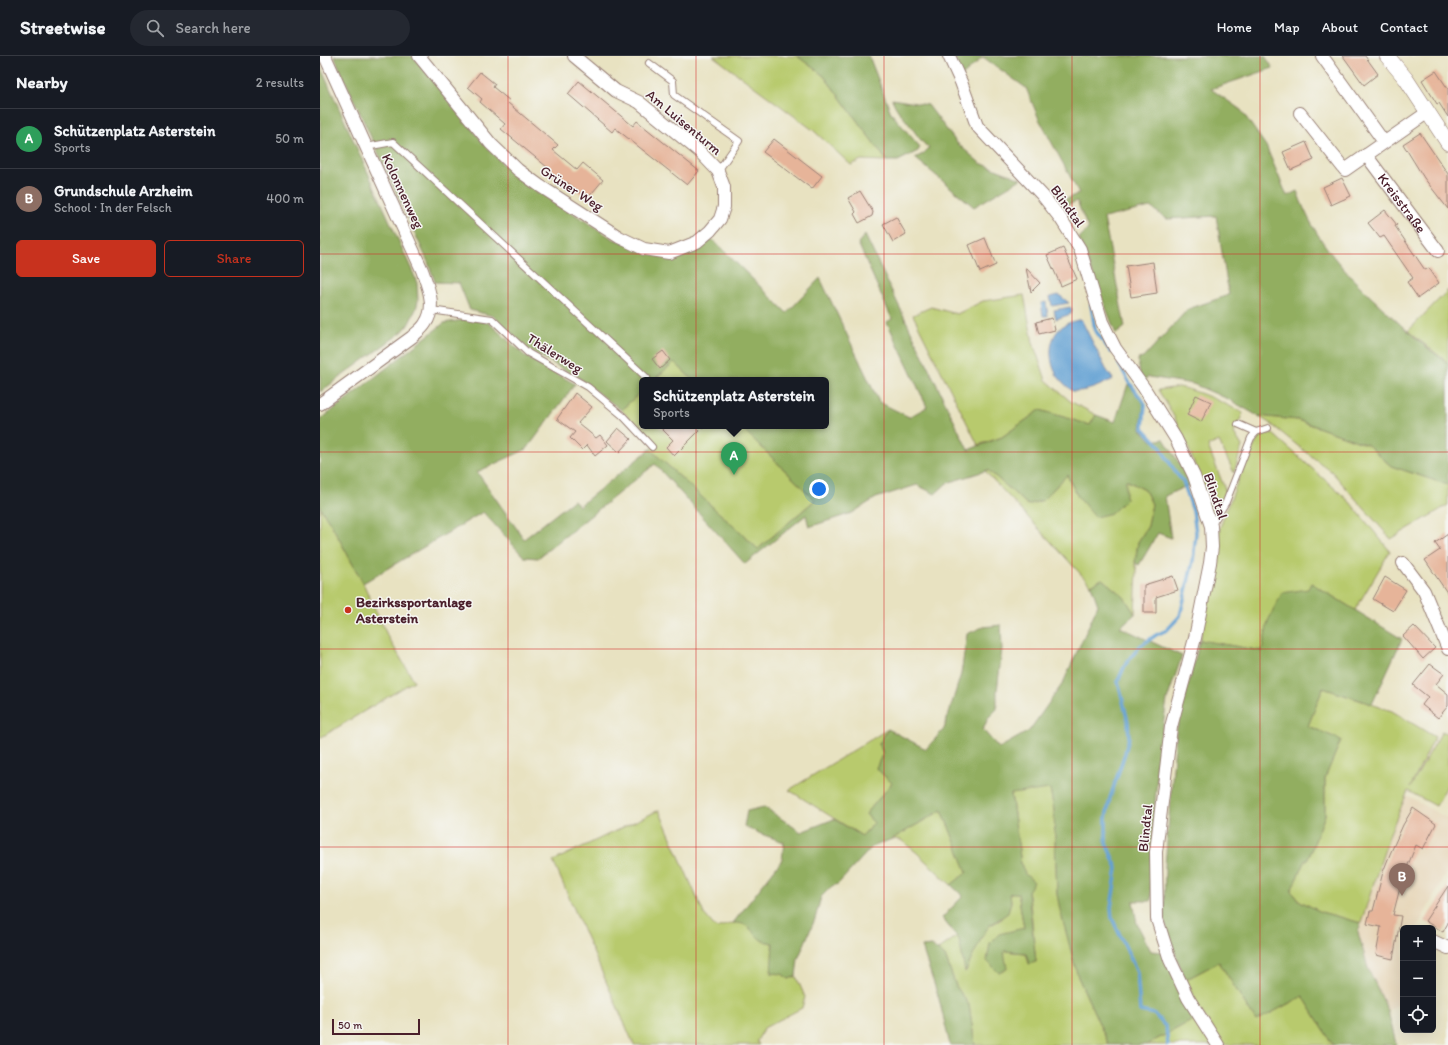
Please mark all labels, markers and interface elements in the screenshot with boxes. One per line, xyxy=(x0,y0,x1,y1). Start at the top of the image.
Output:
search box xyxy=(130,10,410,46)
text: Streetwise xyxy=(20,16,106,39)
icon: search xyxy=(144,17,166,39)
text: Search here xyxy=(176,19,251,37)
text: Home xyxy=(1217,19,1252,36)
text: Map xyxy=(1274,19,1300,36)
text: About xyxy=(1322,19,1358,36)
text: Contact xyxy=(1380,19,1428,36)
text: Nearby xyxy=(16,72,68,92)
text: 2 results xyxy=(256,75,304,90)
street label: Am Luisenturm xyxy=(643,86,725,159)
text: Schützenplatz Asterstein xyxy=(54,122,215,140)
text: A xyxy=(25,131,33,146)
text: 50 m xyxy=(275,131,304,146)
text: Sports xyxy=(54,140,90,155)
street label: Kolonnenweg xyxy=(378,151,428,232)
street label: Grüner Weg xyxy=(537,162,607,215)
street label: Kreisstraße xyxy=(1374,170,1430,237)
text: Grundschule Arzheim xyxy=(54,182,193,200)
street label: Blindtal xyxy=(1047,182,1089,231)
text: B xyxy=(25,191,33,206)
text: 400 m xyxy=(266,191,304,206)
text: School · In der Felsch xyxy=(54,200,172,215)
button: Save xyxy=(16,240,156,277)
button: Share xyxy=(164,240,304,277)
street label: Thälerweg xyxy=(524,330,586,378)
popup xyxy=(639,377,829,429)
text: Schützenplatz Asterstein xyxy=(653,387,815,405)
text: Sports xyxy=(653,405,690,420)
pin: A xyxy=(721,442,747,475)
street label: Blindtal xyxy=(1200,471,1231,522)
your location xyxy=(809,479,829,499)
place label: Bezirkssportanlage Asterstein xyxy=(355,594,472,627)
marker: Bezirkssportanlage Asterstein xyxy=(343,605,353,615)
street label: Blindtal xyxy=(1135,803,1156,853)
pin: B xyxy=(1389,863,1415,896)
map controls xyxy=(1400,925,1436,1033)
button: + xyxy=(1400,925,1436,961)
button: − xyxy=(1400,961,1436,997)
button: locate xyxy=(1400,997,1436,1033)
scale bar xyxy=(332,1017,420,1036)
text: 50 m xyxy=(338,1019,362,1032)

